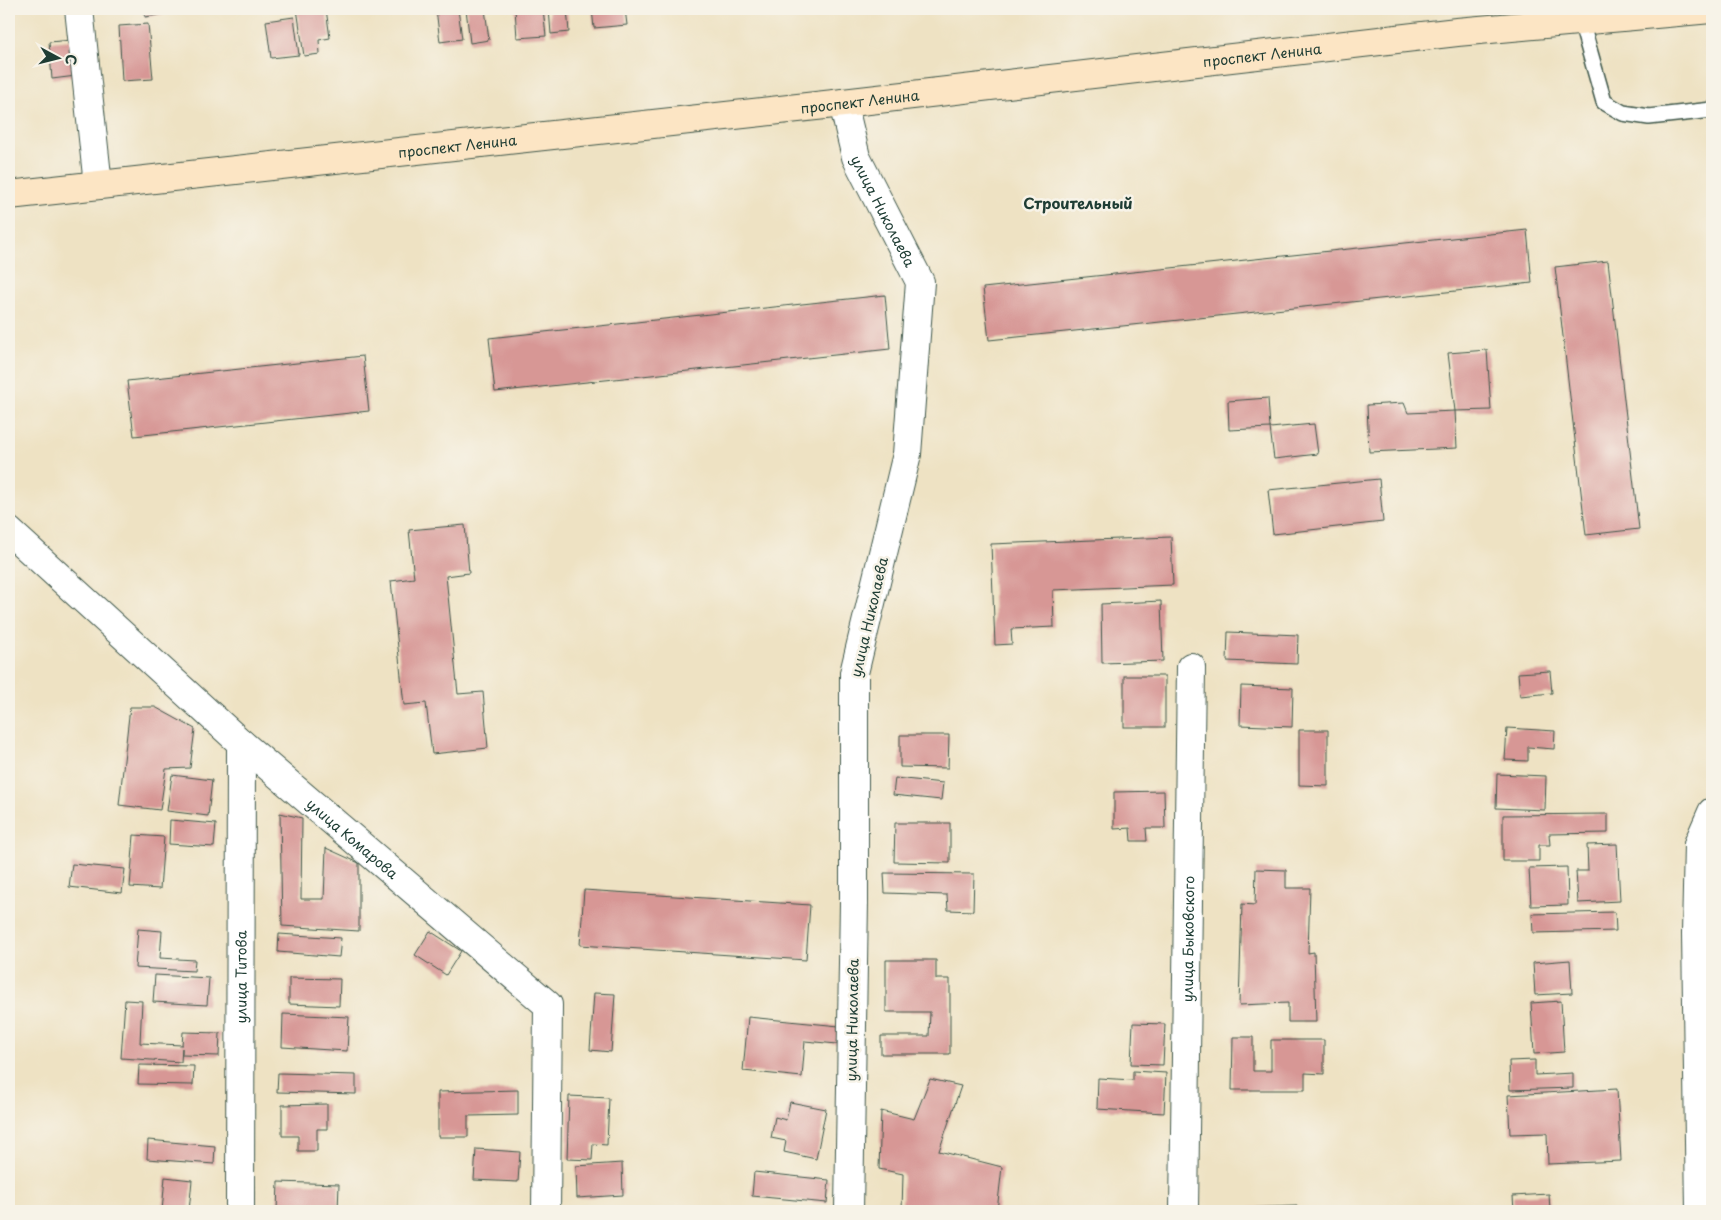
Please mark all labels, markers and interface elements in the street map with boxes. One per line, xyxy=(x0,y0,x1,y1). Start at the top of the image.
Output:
north arrow xyxy=(32,32,82,82)
street label: проспект Ленина xyxy=(1202,37,1323,72)
text: С xyxy=(60,53,82,66)
street label: проспект Ленина xyxy=(799,84,920,118)
street label: проспект Ленина xyxy=(397,129,518,163)
street label: улица Николаева xyxy=(846,151,921,271)
district label: Строительный xyxy=(1023,191,1133,214)
street label: улица Николаева xyxy=(845,555,893,679)
street label: улица Комарова xyxy=(302,793,403,884)
street label: улица Быковского xyxy=(1176,876,1199,1002)
street label: улица Титова xyxy=(230,930,251,1023)
street label: улица Николаева xyxy=(840,958,864,1082)

